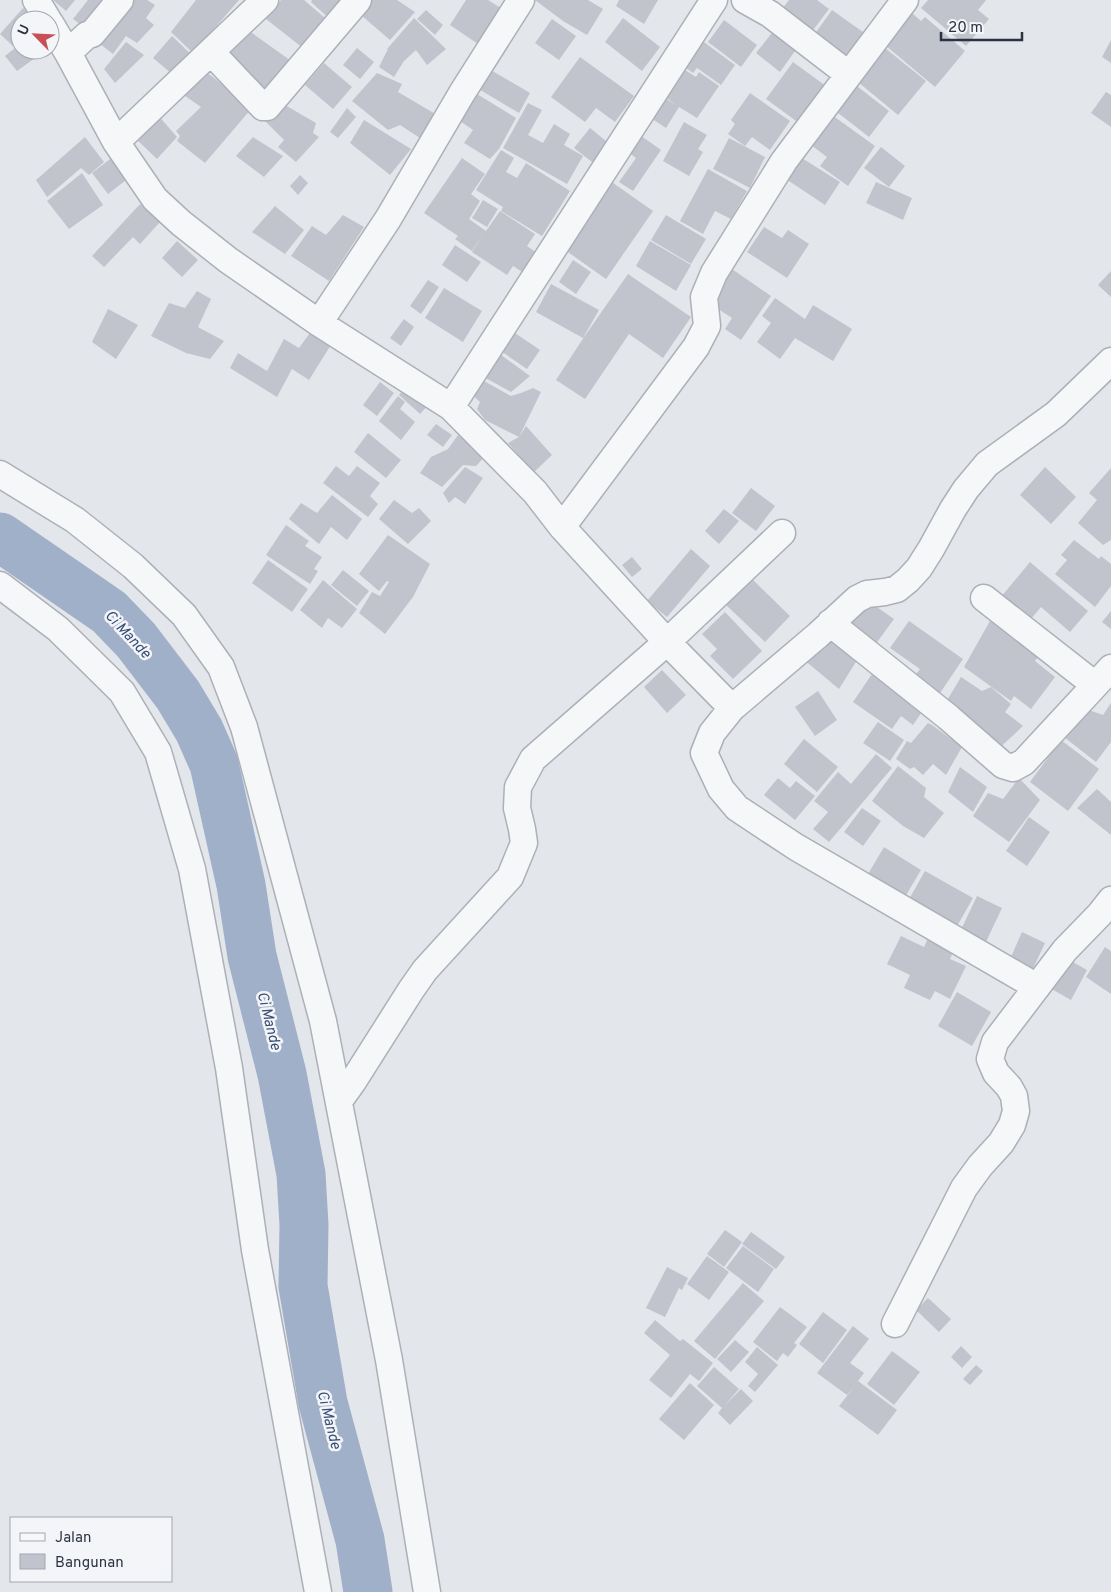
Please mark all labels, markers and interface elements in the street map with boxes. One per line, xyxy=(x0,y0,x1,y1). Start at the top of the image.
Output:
north arrow xyxy=(10,10,60,60)
scale bar xyxy=(941,10,1022,42)
text: 20 m xyxy=(948,19,983,38)
text: U xyxy=(15,22,34,38)
water label: Ci Mande xyxy=(100,607,154,663)
water label: Ci Mande xyxy=(252,990,284,1052)
water label: Ci Mande xyxy=(312,1389,344,1451)
legend xyxy=(10,1517,172,1582)
text: Jalan xyxy=(55,1529,92,1548)
text: Bangunan xyxy=(55,1554,124,1573)

